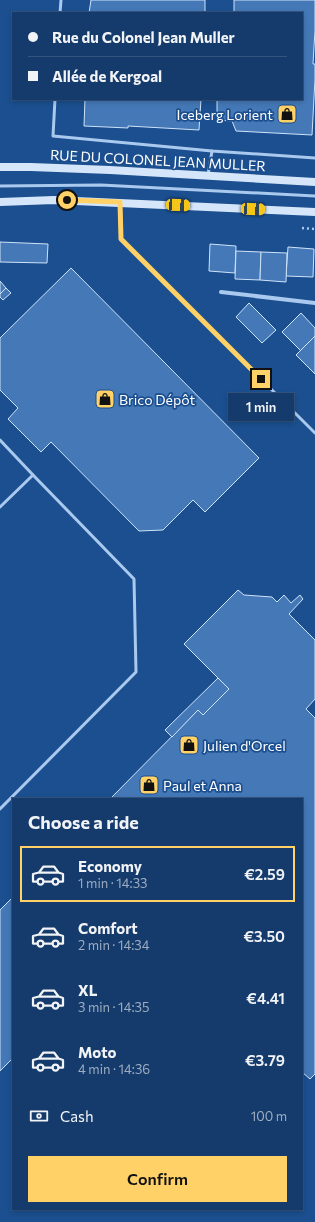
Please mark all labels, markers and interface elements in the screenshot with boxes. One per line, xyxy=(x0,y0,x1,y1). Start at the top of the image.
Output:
text: Rue du Colonel Jean Muller xyxy=(52,28,235,46)
text: Allée de Kergoal xyxy=(52,67,162,85)
shop icon: Iceberg Lorient xyxy=(276,103,298,125)
place label: Iceberg Lorient xyxy=(177,106,273,123)
street label: RUE DU COLONEL JEAN MULLER xyxy=(50,146,266,174)
route start xyxy=(58,191,76,209)
car xyxy=(166,198,190,212)
car xyxy=(241,202,265,216)
route end xyxy=(252,370,270,388)
shop icon: Brico Dépôt xyxy=(94,388,116,410)
place label: Brico Dépôt xyxy=(119,391,195,408)
callout: 1 min xyxy=(228,393,294,421)
text: 1 min xyxy=(246,399,276,415)
shop icon: Julien d'Orcel xyxy=(178,734,200,756)
place label: Julien d'Orcel xyxy=(203,737,286,754)
shop icon: Paul et Anna xyxy=(138,774,160,796)
place label: Paul et Anna xyxy=(163,777,242,794)
text: Choose a ride xyxy=(28,811,139,833)
icon: car xyxy=(30,856,66,892)
text: Economy xyxy=(78,857,142,875)
text: €2.59 xyxy=(244,865,285,883)
text: 1 min · 14:33 xyxy=(78,875,147,891)
icon: car xyxy=(30,918,66,954)
text: Comfort xyxy=(78,919,138,937)
text: €3.50 xyxy=(244,927,285,945)
text: 2 min · 14:34 xyxy=(78,937,150,953)
icon: car xyxy=(30,980,66,1016)
text: XL xyxy=(78,981,97,999)
text: €4.41 xyxy=(246,989,285,1007)
text: 3 min · 14:35 xyxy=(78,999,149,1015)
icon: car xyxy=(30,1042,66,1078)
text: Moto xyxy=(78,1043,117,1061)
text: €3.79 xyxy=(245,1051,285,1069)
text: 4 min · 14:36 xyxy=(78,1061,150,1077)
icon: cash xyxy=(28,1105,50,1127)
text: Cash xyxy=(60,1107,94,1125)
text: 100 m xyxy=(251,1108,287,1124)
button: Confirm xyxy=(28,1156,287,1202)

